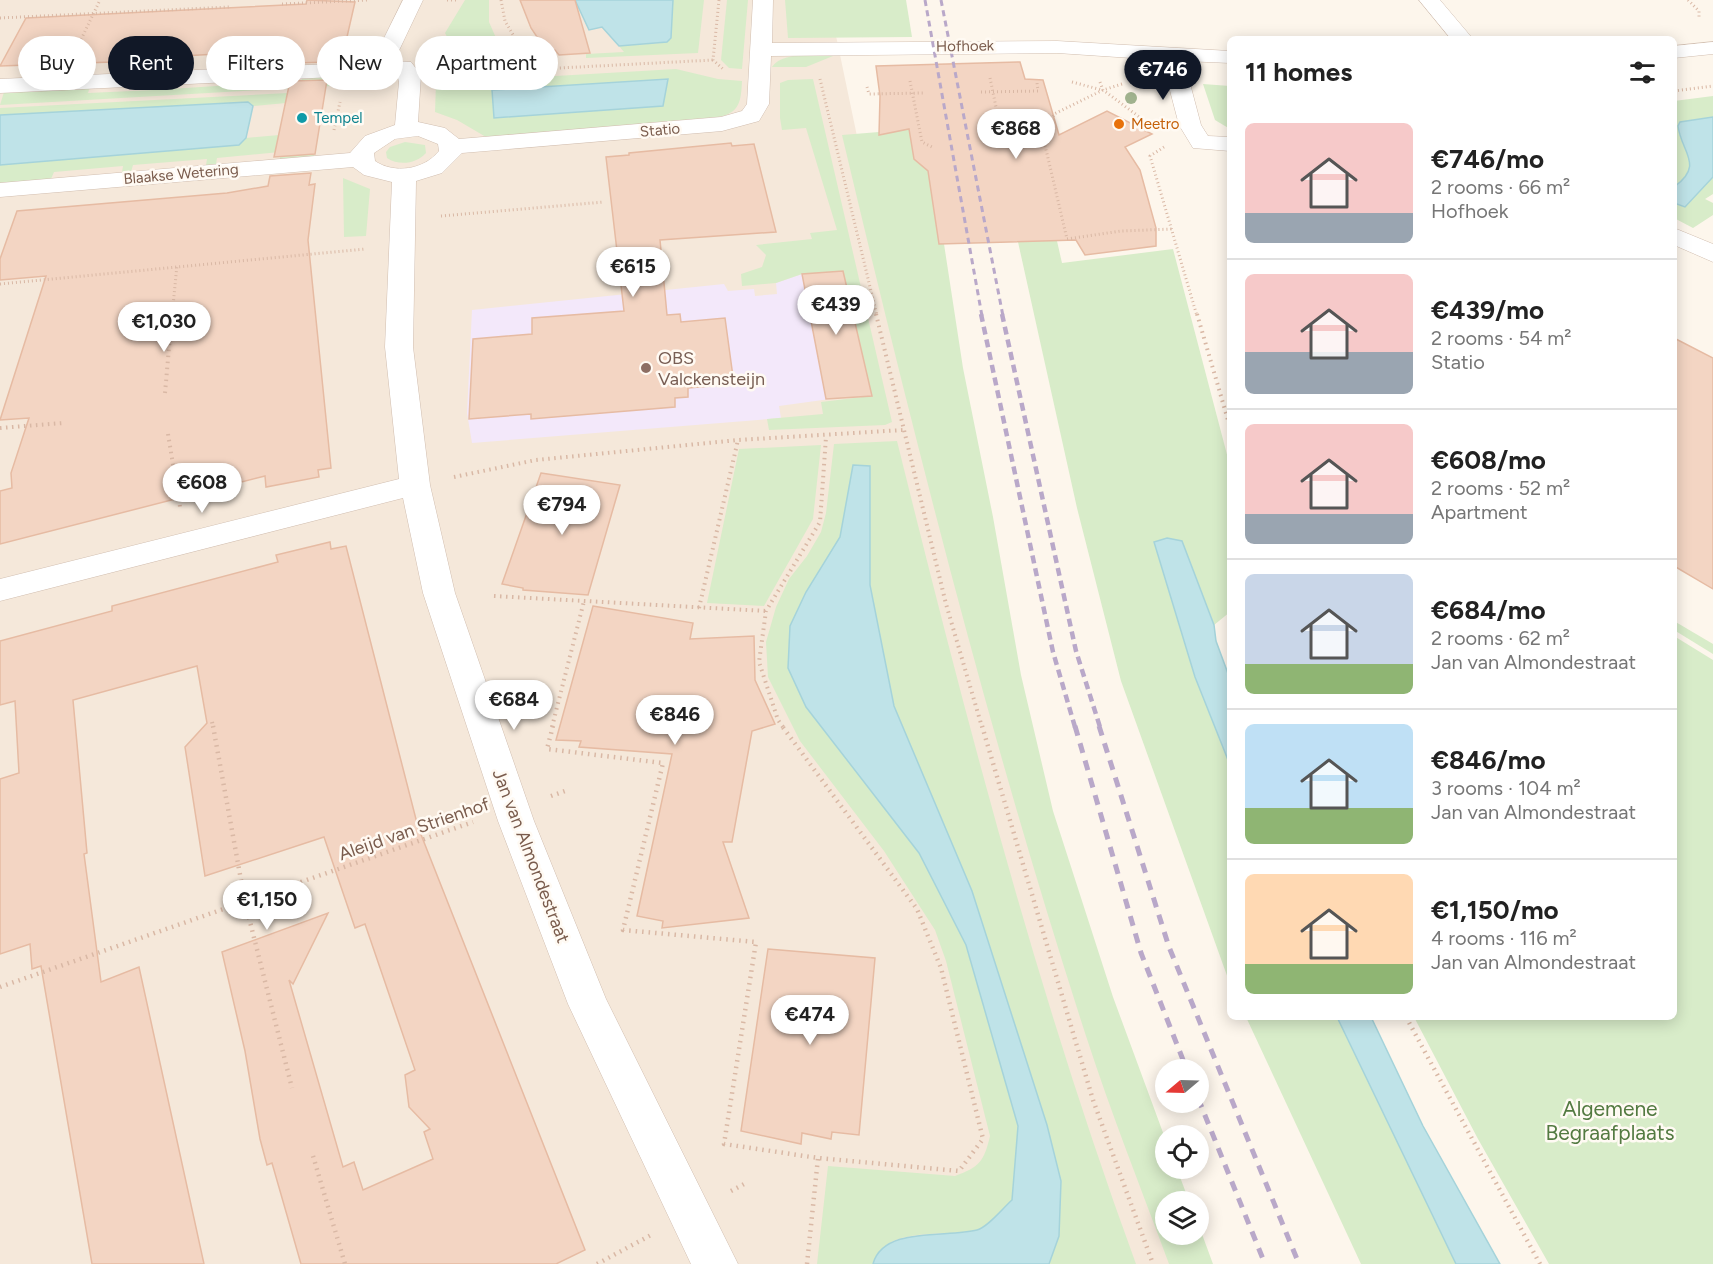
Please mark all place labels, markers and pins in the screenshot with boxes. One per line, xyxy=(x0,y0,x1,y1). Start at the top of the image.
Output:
pin: €746 xyxy=(1127,50,1199,101)
place label: Tempel xyxy=(314,109,363,127)
pin: €868 xyxy=(980,109,1052,160)
marker: Tempel xyxy=(295,111,309,125)
place label: Meetro xyxy=(1131,115,1180,133)
marker: Meetro xyxy=(1112,117,1126,131)
pin: €615 xyxy=(597,247,669,298)
pin: €439 xyxy=(800,285,872,336)
pin: €1,030 xyxy=(115,302,213,353)
place label: OBS Valckensteijn xyxy=(658,347,765,390)
marker: OBS Valckensteijn xyxy=(639,361,653,375)
pin: €608 xyxy=(166,463,238,514)
pin: €794 xyxy=(526,485,598,536)
pin: €684 xyxy=(478,680,550,731)
pin: €846 xyxy=(639,695,711,746)
pin: €1,150 xyxy=(218,880,316,931)
pin: €474 xyxy=(774,995,846,1046)

